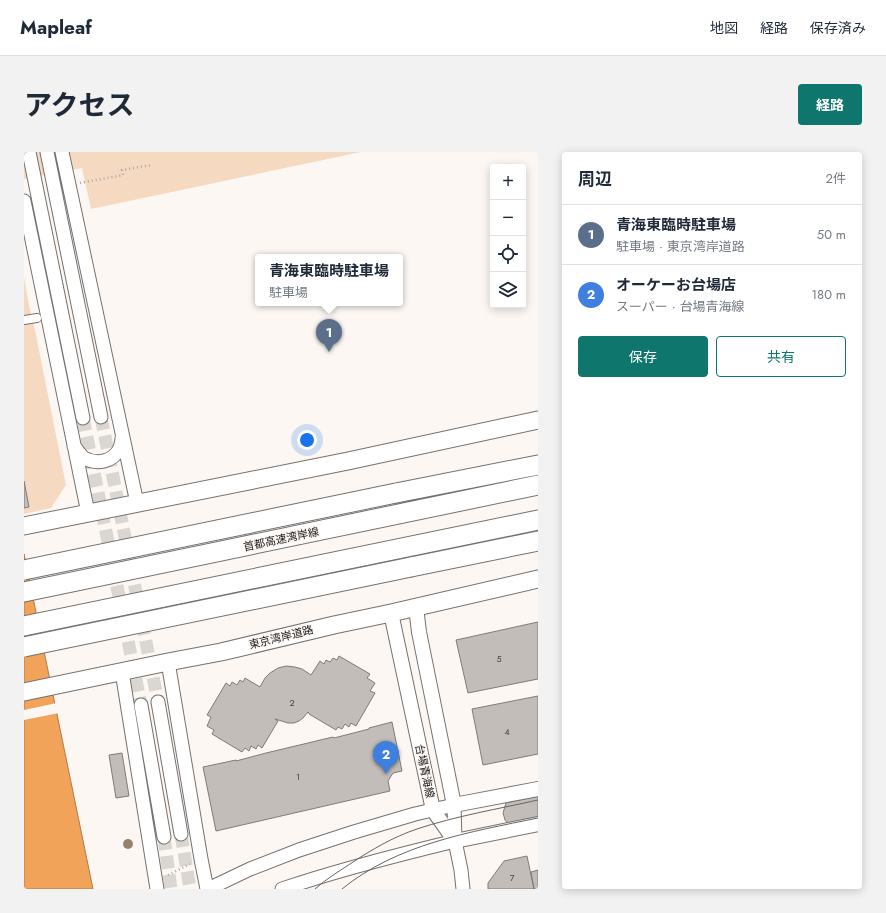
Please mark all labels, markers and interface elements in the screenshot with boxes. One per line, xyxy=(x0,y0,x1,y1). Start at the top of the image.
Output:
text: Mapleaf xyxy=(20,14,92,41)
text: 地図 xyxy=(710,18,738,38)
text: 経路 xyxy=(760,18,788,38)
text: 保存済み xyxy=(810,18,866,38)
button: 経路 xyxy=(798,84,862,125)
text: アクセス xyxy=(24,85,135,126)
map controls xyxy=(490,164,526,308)
button: + xyxy=(490,164,526,200)
text: 周辺 xyxy=(578,167,612,191)
text: 2件 xyxy=(826,169,846,188)
button: − xyxy=(490,200,526,236)
text: 青海東臨時駐車場 xyxy=(616,214,736,236)
text: 1 xyxy=(588,225,594,244)
text: 50 m xyxy=(817,225,846,244)
button: locate xyxy=(490,236,526,272)
text: 駐車場 · 東京湾岸道路 xyxy=(616,237,745,256)
popup xyxy=(255,254,403,306)
text: 青海東臨時駐車場 xyxy=(269,260,389,282)
button: layers xyxy=(490,272,526,308)
text: オーケーお台場店 xyxy=(616,274,736,296)
text: 駐車場 xyxy=(269,283,308,302)
text: 2 xyxy=(587,285,595,304)
text: 180 m xyxy=(811,285,846,304)
text: スーパー · 台場青海線 xyxy=(616,297,745,316)
pin: 1 xyxy=(316,319,342,352)
button: 保存 xyxy=(578,336,708,377)
button: 共有 xyxy=(716,336,846,377)
your location xyxy=(297,430,317,450)
street label: 首都高速湾岸線 xyxy=(242,523,320,555)
street label: 東京湾岸道路 xyxy=(247,621,315,653)
house number: 5 xyxy=(496,652,502,665)
house number: 2 xyxy=(289,696,295,709)
house number: 4 xyxy=(504,725,510,738)
pin: 2 xyxy=(373,741,399,774)
street label: 台場青海線 xyxy=(411,742,439,800)
house number: 1 xyxy=(296,770,300,783)
house number: 7 xyxy=(510,871,515,884)

